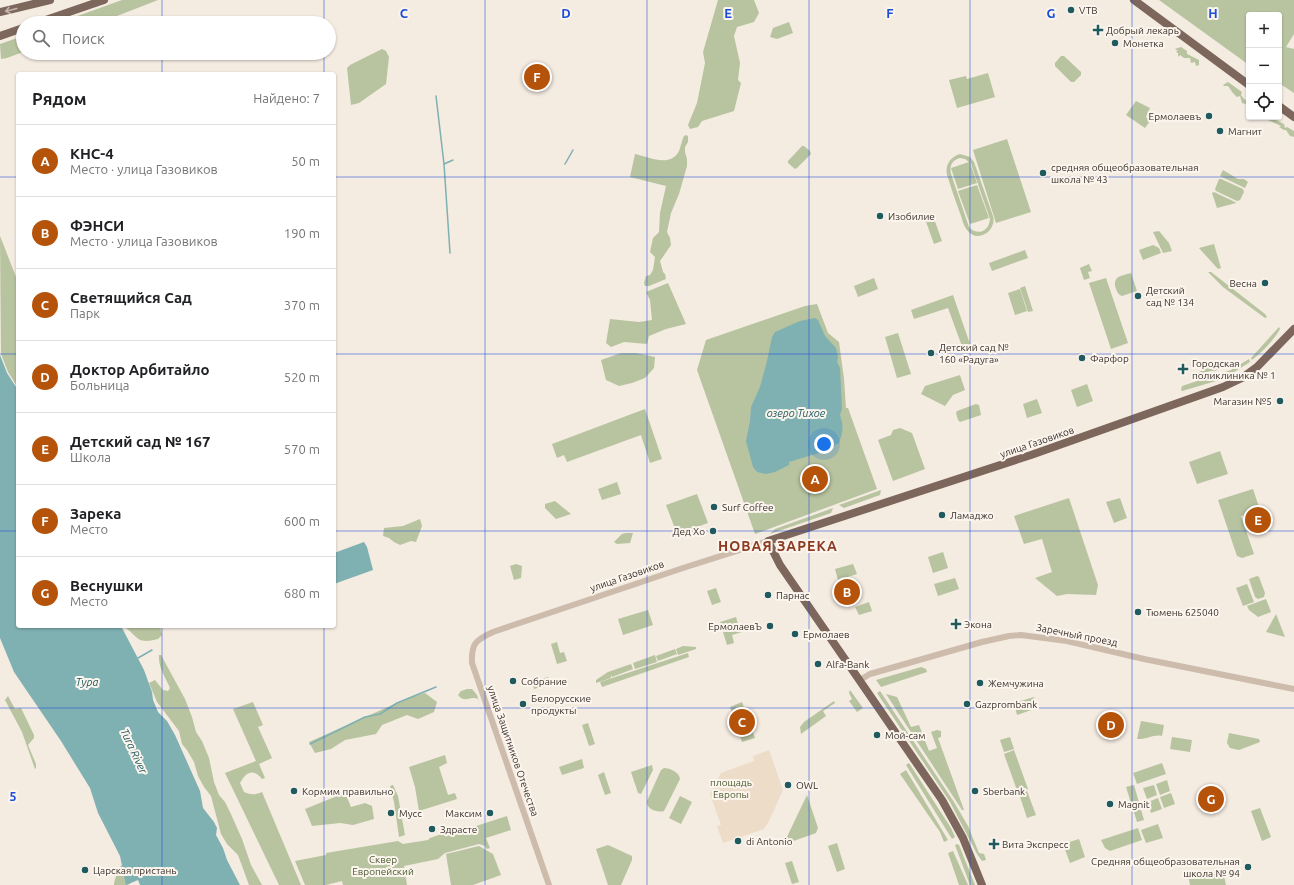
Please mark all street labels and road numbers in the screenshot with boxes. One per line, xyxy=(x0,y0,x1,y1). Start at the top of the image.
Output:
street label: улица Газовиков xyxy=(999,424,1075,460)
street label: улица Газовиков xyxy=(589,558,665,594)
street label: Заречный проезд xyxy=(1035,622,1119,648)
street label: улица Защитников Отечества xyxy=(485,684,541,818)

